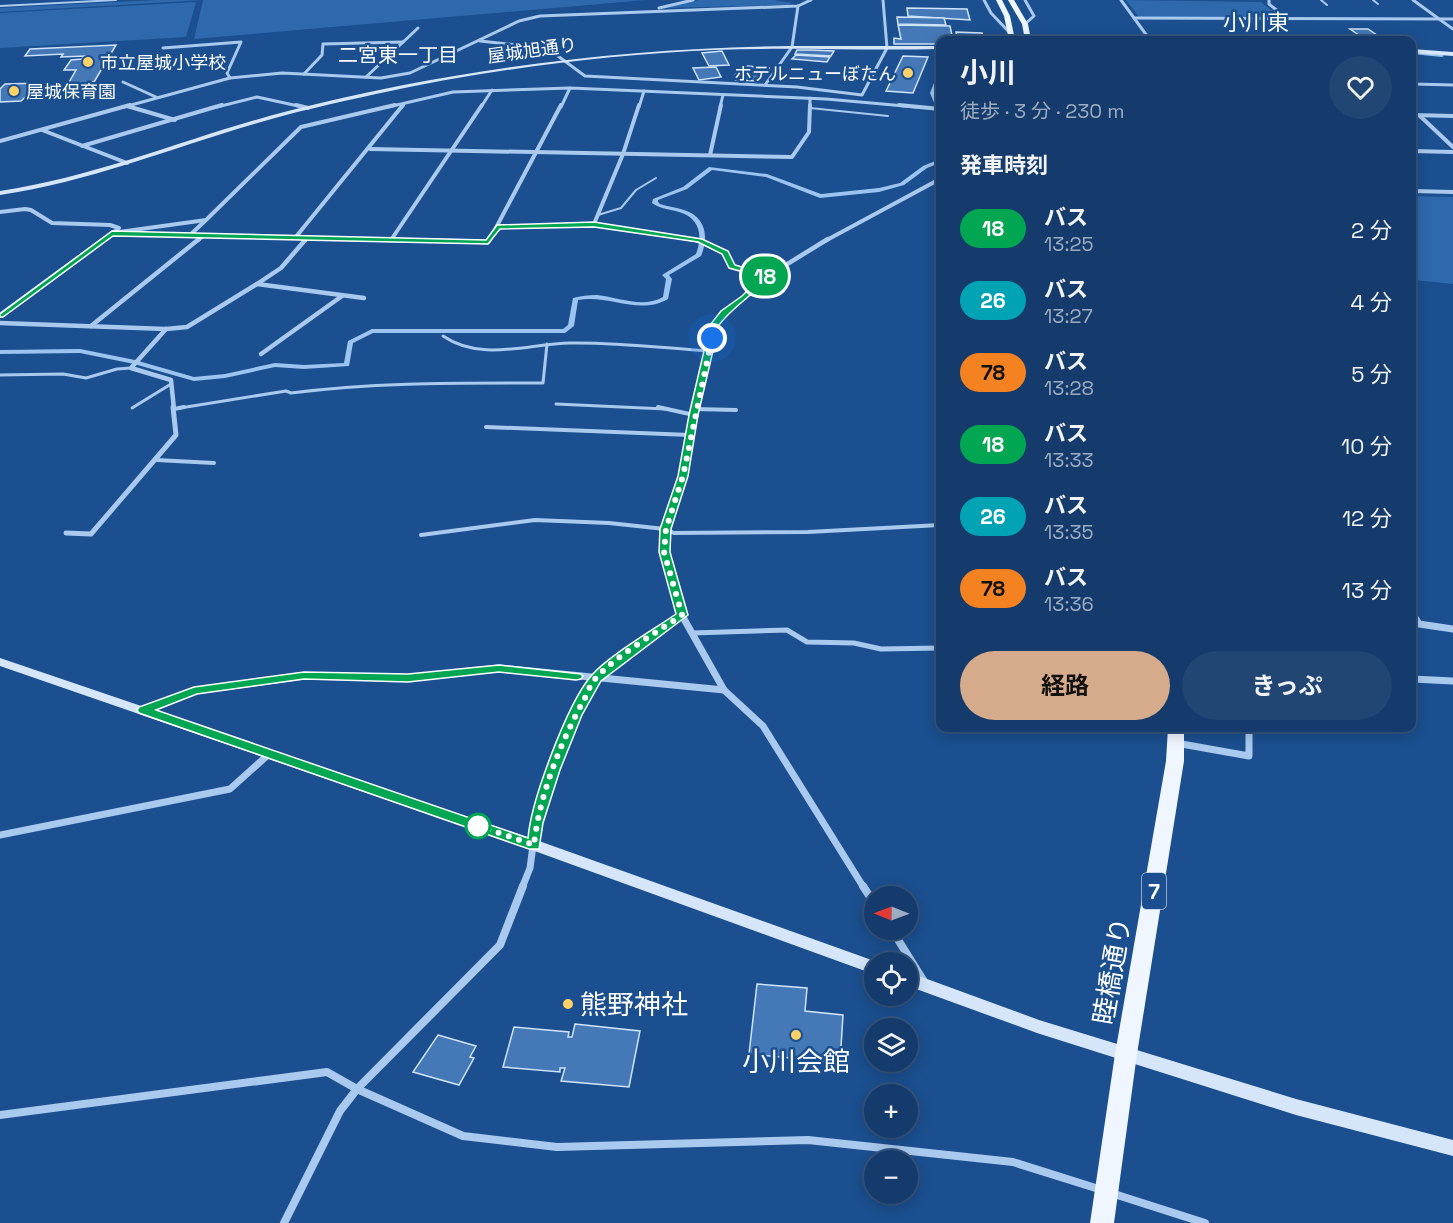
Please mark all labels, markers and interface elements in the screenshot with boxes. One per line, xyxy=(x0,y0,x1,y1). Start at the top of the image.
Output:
district label: 小川東 xyxy=(1223,8,1289,36)
street label: 屋城旭通り xyxy=(486,32,578,68)
district label: 二宮東一丁目 xyxy=(338,42,458,68)
place label: 市立屋城小学校 xyxy=(100,51,226,74)
text: 小川 xyxy=(960,54,1016,90)
marker: 市立屋城小学校 xyxy=(81,55,95,69)
button: heart xyxy=(1329,56,1392,119)
place label: ホテルニューぼたん xyxy=(734,62,896,85)
marker: ホテルニューぼたん xyxy=(901,66,915,80)
place label: 屋城保育園 xyxy=(26,80,116,103)
marker: 屋城保育園 xyxy=(7,84,21,98)
text: 徒歩 · 3 分 · 230 m xyxy=(960,98,1125,124)
text: 発車時刻 xyxy=(960,151,1048,179)
text: バス xyxy=(1044,203,1088,231)
text: 18 xyxy=(982,215,1004,242)
text: 2 分 xyxy=(1351,216,1392,244)
text: 13:25 xyxy=(1044,231,1094,257)
line badge: 18 xyxy=(738,256,792,296)
text: 18 xyxy=(754,263,776,290)
text: バス xyxy=(1044,275,1088,303)
text: 26 xyxy=(980,287,1006,314)
text: 4 分 xyxy=(1351,288,1392,316)
text: 13:27 xyxy=(1044,303,1093,329)
your location xyxy=(697,323,727,353)
text: バス xyxy=(1044,347,1088,375)
text: 78 xyxy=(981,359,1005,386)
text: 5 分 xyxy=(1351,360,1392,388)
text: 13:28 xyxy=(1044,375,1094,401)
text: バス xyxy=(1044,419,1088,447)
text: 18 xyxy=(982,431,1004,458)
text: 10 分 xyxy=(1341,432,1392,460)
text: 13:33 xyxy=(1044,447,1094,473)
text: バス xyxy=(1044,491,1088,519)
text: 26 xyxy=(980,503,1006,530)
text: 12 分 xyxy=(1342,504,1392,532)
text: 13:35 xyxy=(1044,519,1094,545)
text: バス xyxy=(1044,563,1088,591)
text: 78 xyxy=(981,575,1005,602)
text: 13 分 xyxy=(1342,576,1392,604)
text: 13:36 xyxy=(1044,591,1094,617)
button: 経路 xyxy=(960,651,1170,720)
button: きっぷ xyxy=(1182,651,1392,720)
unlabelled marker xyxy=(465,813,491,839)
road number: 7 xyxy=(1142,873,1166,909)
north arrow xyxy=(864,886,918,940)
map controls xyxy=(864,886,918,1204)
street label: 睦橋通り xyxy=(1085,915,1139,1027)
button: locate xyxy=(864,952,918,1006)
place label: 熊野神社 xyxy=(580,987,688,1022)
marker: 熊野神社 xyxy=(561,997,575,1011)
button: layers xyxy=(864,1018,918,1072)
marker: 小川会館 xyxy=(789,1028,803,1042)
place label: 小川会館 xyxy=(742,1044,850,1079)
button: + xyxy=(864,1084,918,1138)
button: − xyxy=(864,1150,918,1204)

